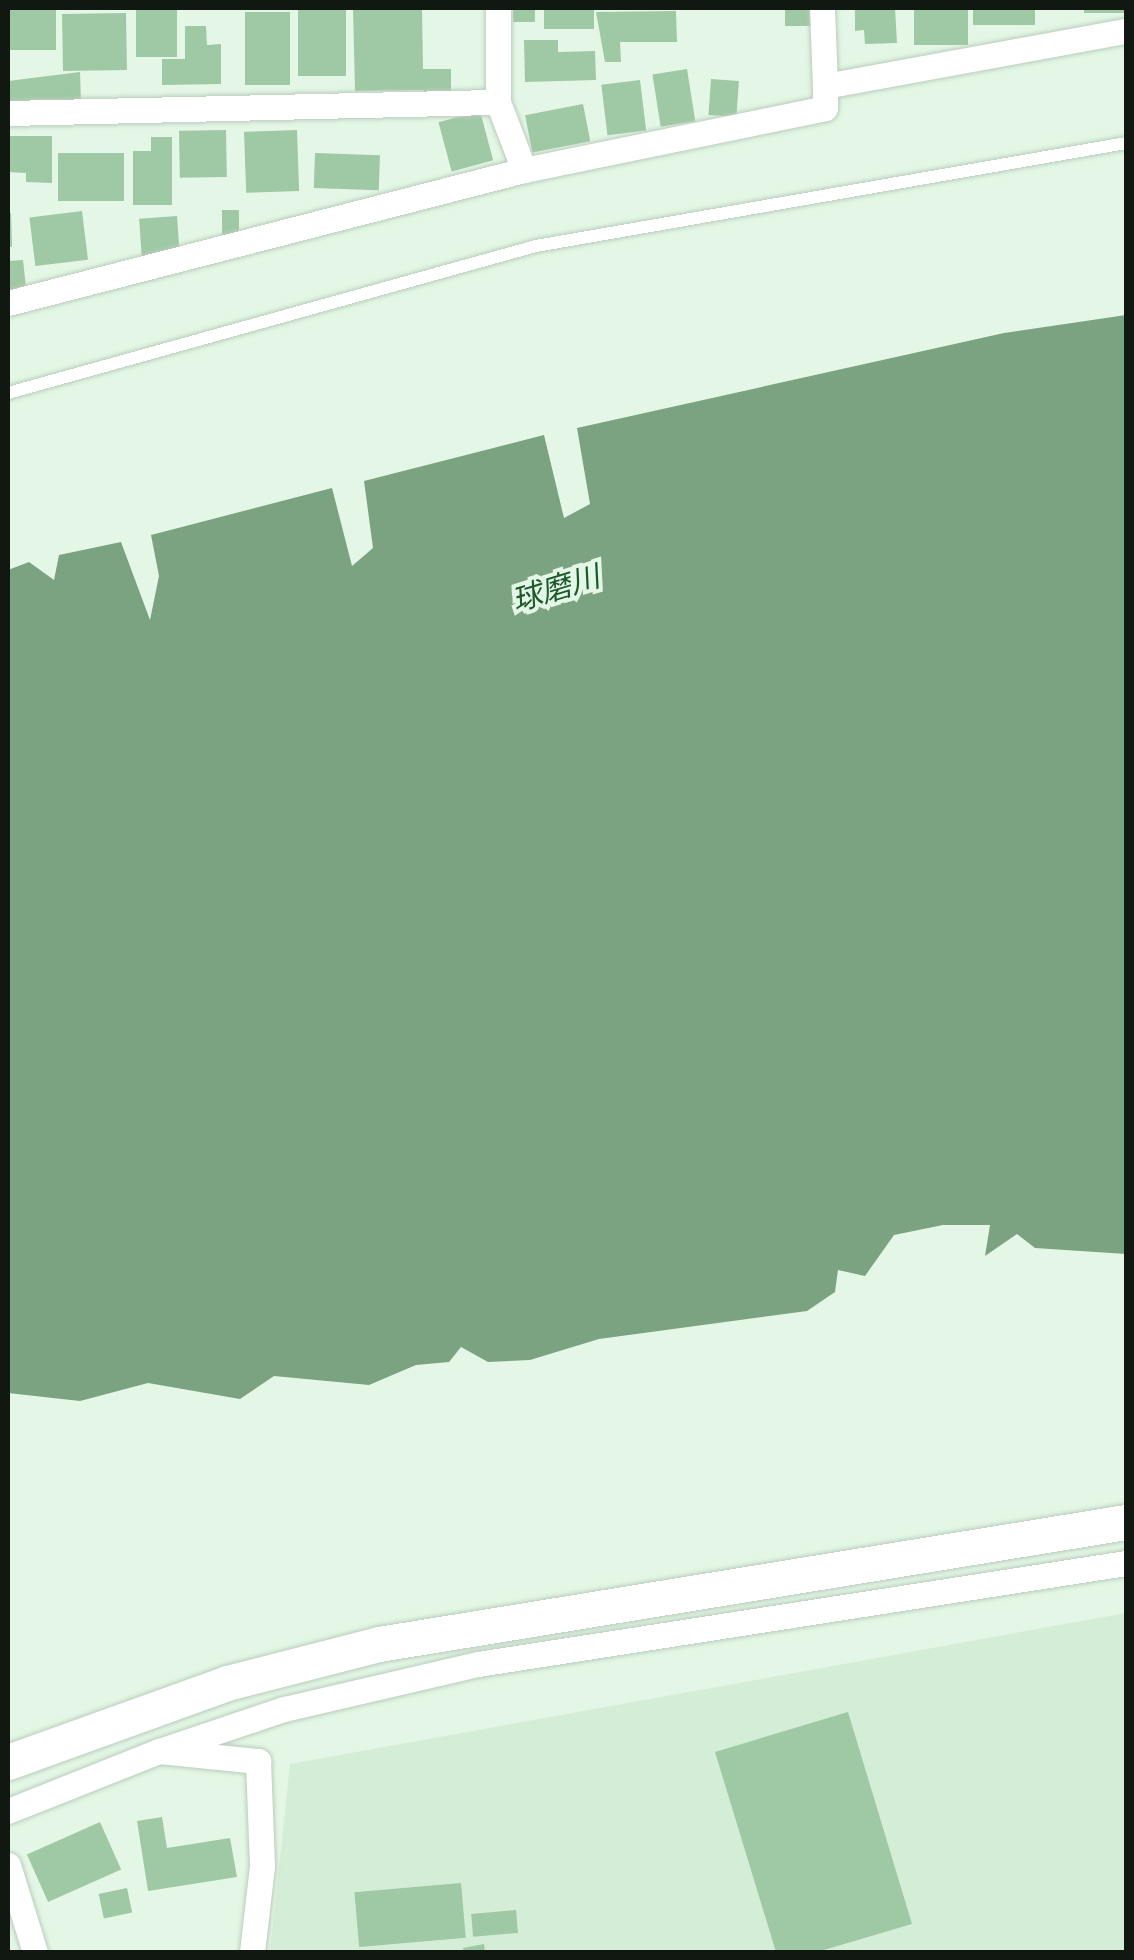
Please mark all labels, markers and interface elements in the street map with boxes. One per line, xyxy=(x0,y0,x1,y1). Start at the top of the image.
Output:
water label: 球磨川 xyxy=(508,560,604,620)

